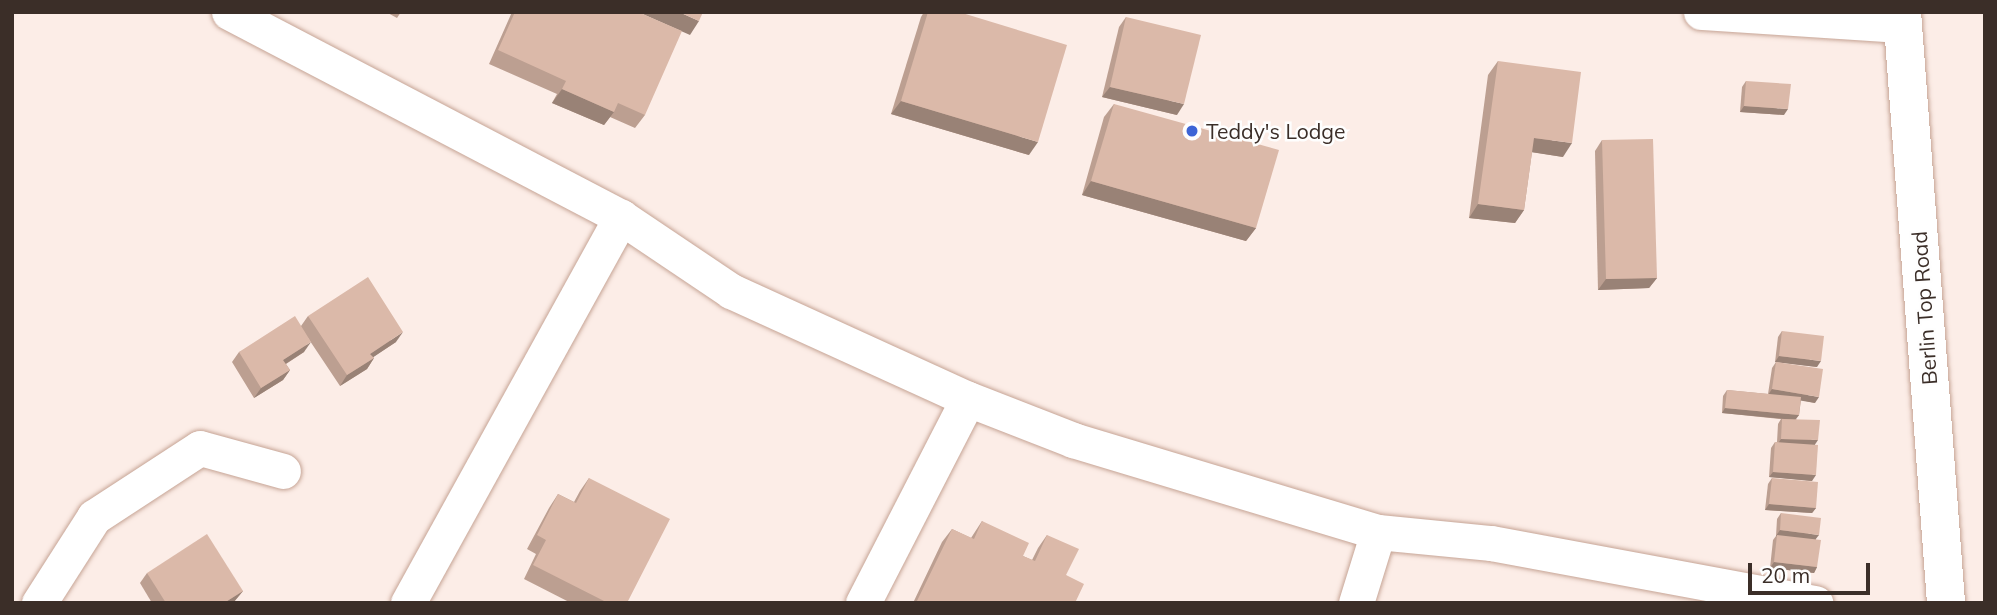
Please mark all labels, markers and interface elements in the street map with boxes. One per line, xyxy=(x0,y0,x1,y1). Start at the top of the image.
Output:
place label: Teddy's Lodge xyxy=(1206,118,1345,144)
marker: Teddy's Lodge xyxy=(1184,123,1200,139)
street label: Berlin Top Road xyxy=(1906,230,1942,386)
scale bar xyxy=(1752,548,1874,592)
text: 20 m xyxy=(1761,562,1810,588)

